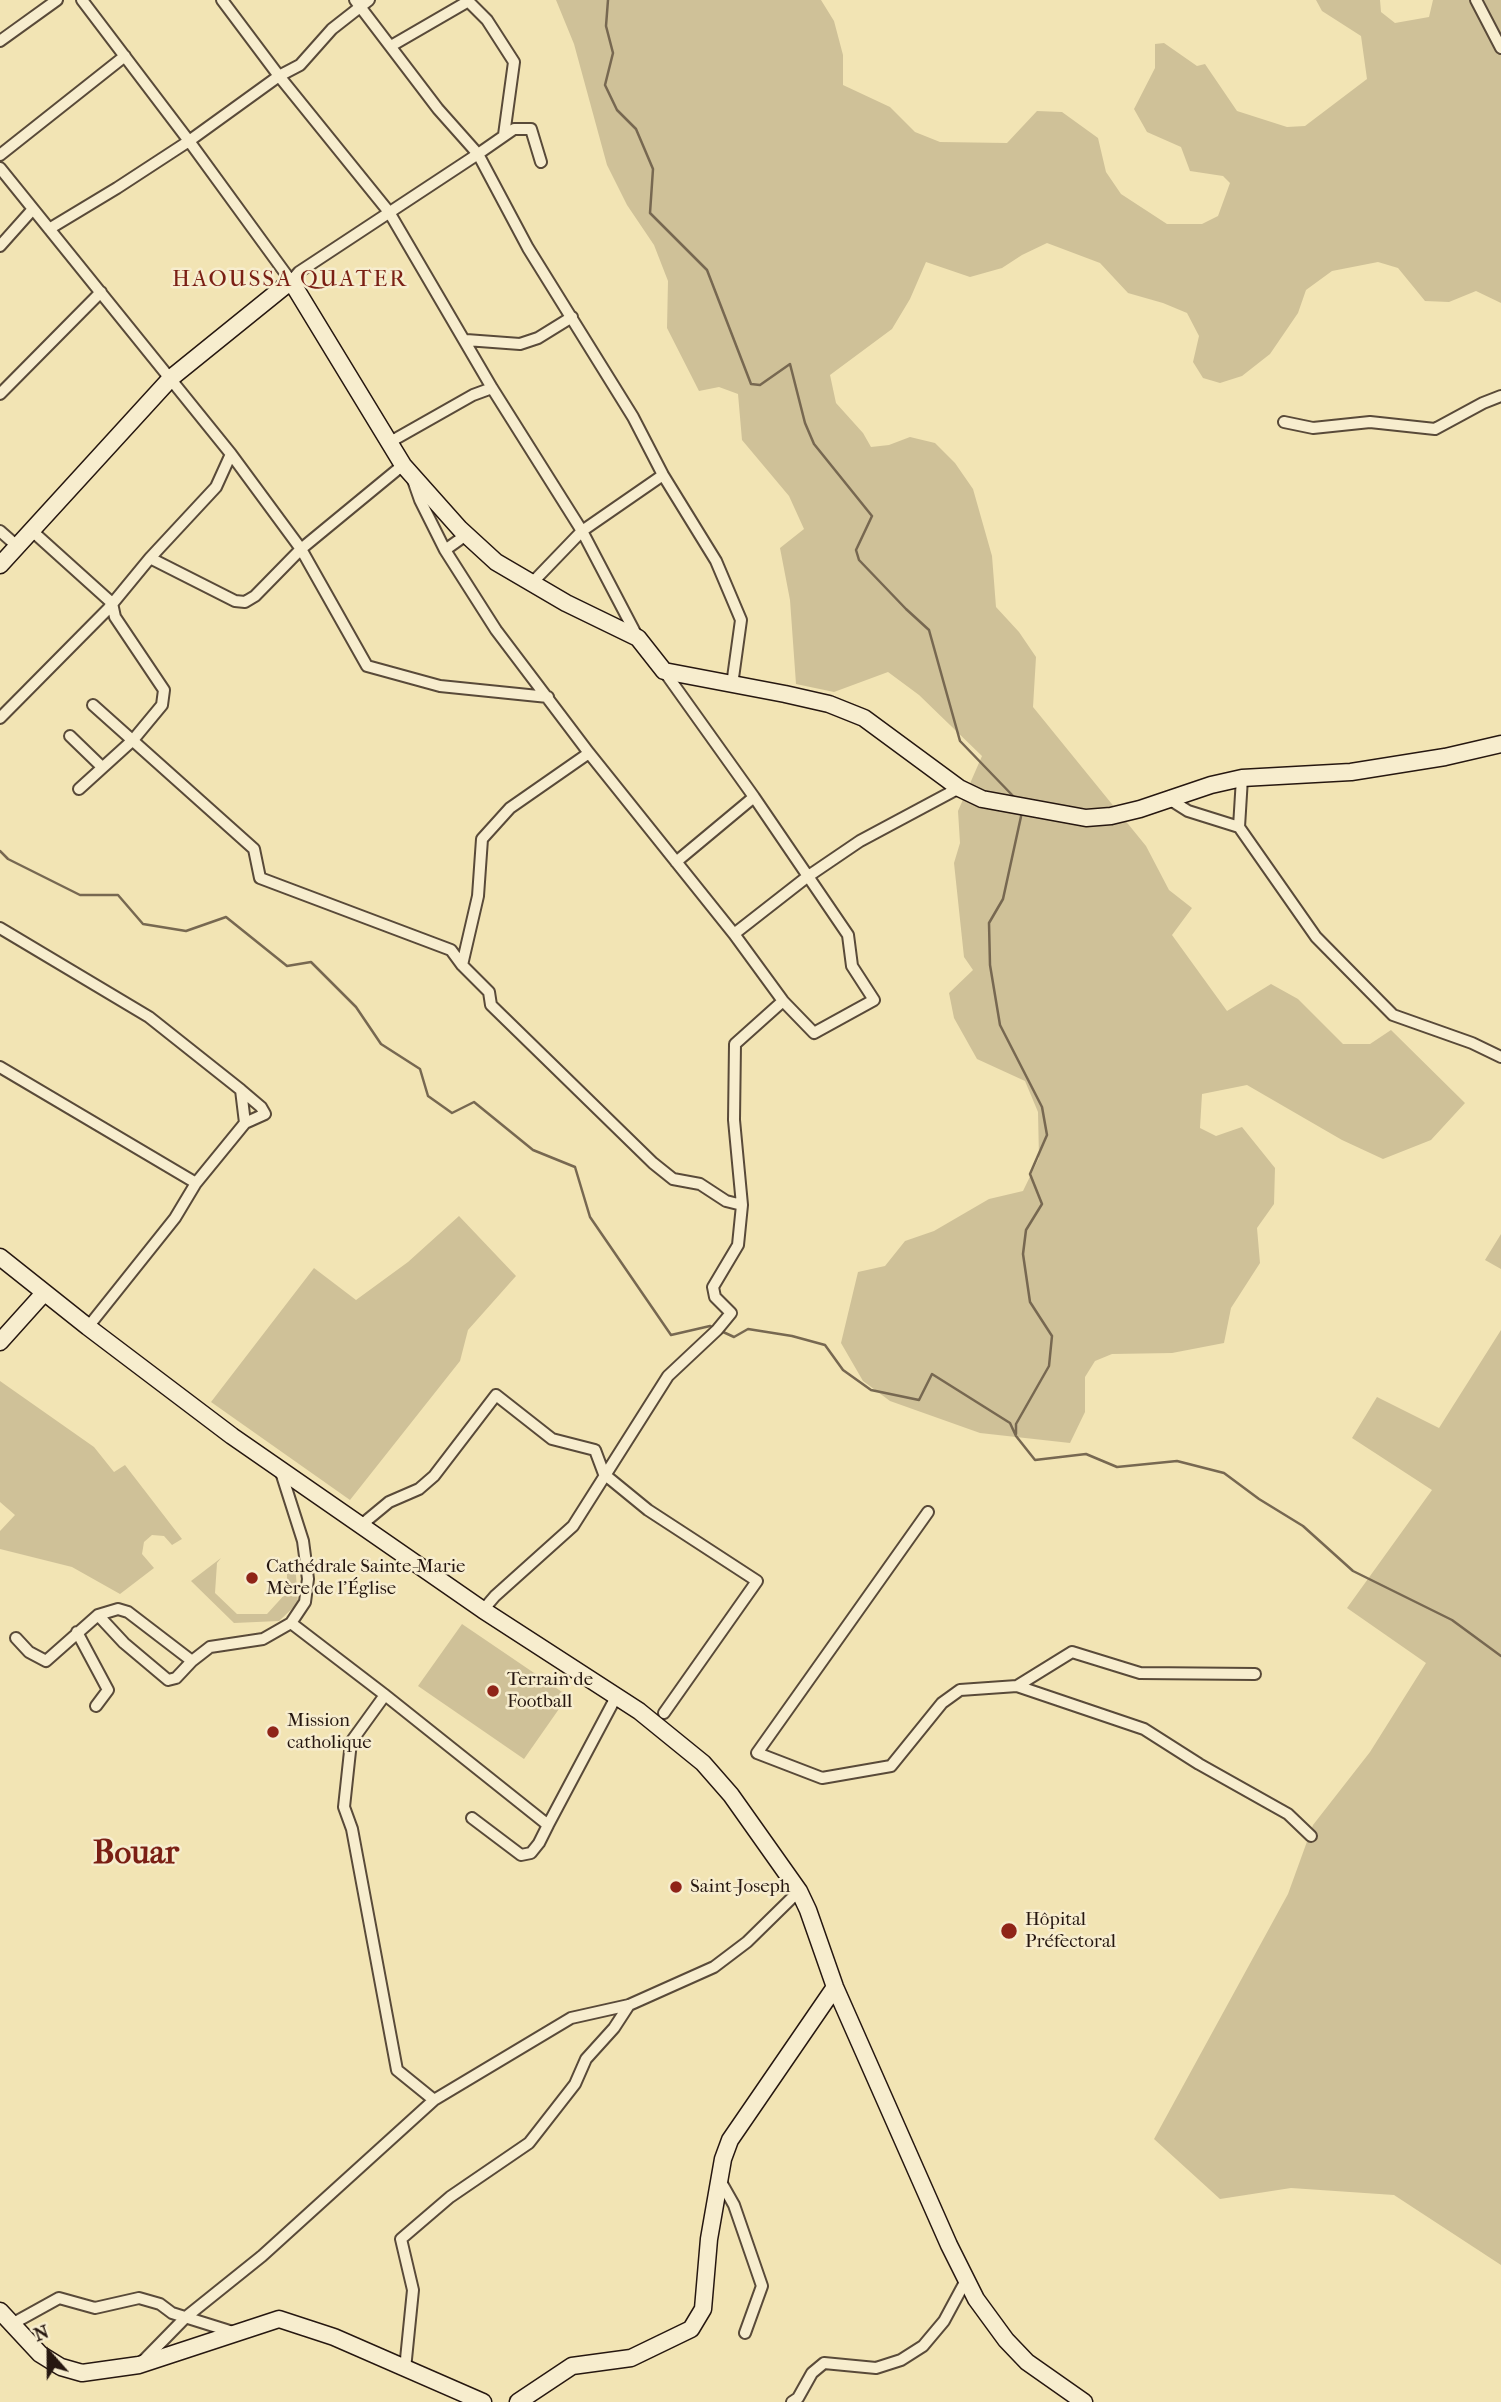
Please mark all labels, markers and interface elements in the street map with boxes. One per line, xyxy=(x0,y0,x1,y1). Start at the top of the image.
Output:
district label: HAOUSSA QUATER xyxy=(174,266,406,294)
place label: Cathédrale Sainte-Marie Mère de l'Église xyxy=(266,1556,465,1600)
marker: Cathédrale Sainte-Marie Mère de l'Église xyxy=(244,1570,260,1586)
place label: Terrain de Football xyxy=(507,1669,593,1713)
marker: Terrain de Football xyxy=(485,1683,501,1699)
place label: Mission catholique xyxy=(287,1710,372,1754)
marker: Mission catholique xyxy=(265,1724,281,1740)
district label: Bouar xyxy=(93,1835,179,1875)
place label: Saint-Joseph xyxy=(690,1876,790,1898)
marker: Saint-Joseph xyxy=(668,1879,684,1895)
place label: Hôpital Préfectoral xyxy=(1025,1909,1116,1953)
marker: Hôpital Préfectoral xyxy=(999,1921,1019,1941)
north arrow xyxy=(14,2318,84,2388)
text: N xyxy=(31,2321,52,2346)

